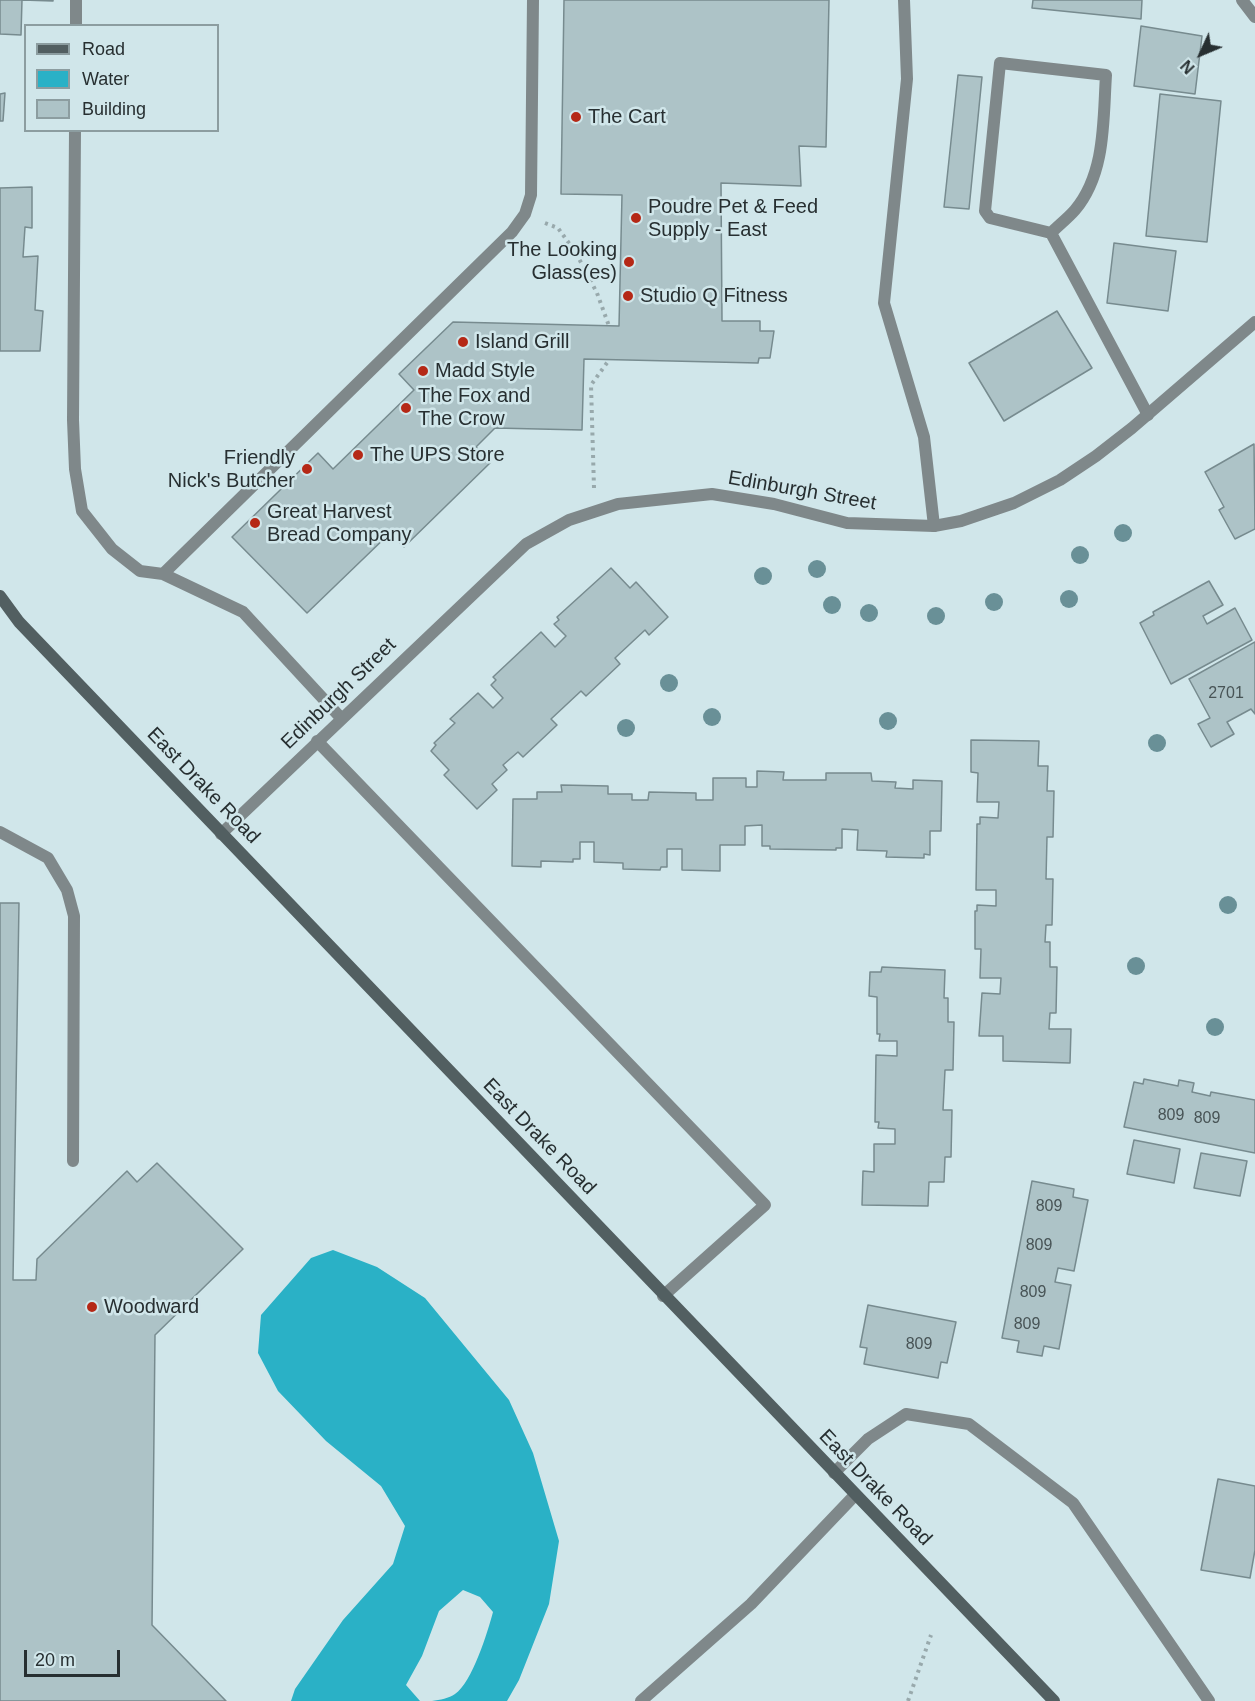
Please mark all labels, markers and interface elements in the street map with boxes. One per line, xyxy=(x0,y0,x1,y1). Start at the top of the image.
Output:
legend xyxy=(24,24,219,132)
north arrow xyxy=(1171,24,1231,84)
text: Road xyxy=(82,39,125,59)
text: N xyxy=(1178,57,1198,77)
text: Water xyxy=(82,69,129,89)
text: Building xyxy=(82,99,146,119)
place label: The Cart xyxy=(588,105,666,129)
marker: The Cart xyxy=(569,110,583,124)
place label: Poudre Pet & Feed Supply - East xyxy=(648,195,818,242)
marker: Poudre Pet & Feed Supply - East xyxy=(629,211,643,225)
place label: The Looking Glass(es) xyxy=(507,238,617,285)
marker: The Looking Glass(es) xyxy=(622,255,636,269)
place label: Studio Q Fitness xyxy=(640,284,788,308)
marker: Studio Q Fitness xyxy=(621,289,635,303)
place label: Island Grill xyxy=(475,330,569,354)
marker: Island Grill xyxy=(456,335,470,349)
place label: Madd Style xyxy=(435,359,535,383)
marker: Madd Style xyxy=(416,364,430,378)
place label: The Fox and The Crow xyxy=(418,384,530,431)
marker: The Fox and The Crow xyxy=(399,401,413,415)
place label: The UPS Store xyxy=(370,443,505,467)
place label: Friendly Nick's Butcher xyxy=(168,446,295,493)
marker: The UPS Store xyxy=(351,448,365,462)
marker: Friendly Nick's Butcher xyxy=(300,462,314,476)
street label: Edinburgh Street xyxy=(726,466,878,516)
place label: Great Harvest Bread Company xyxy=(267,500,412,547)
marker: Great Harvest Bread Company xyxy=(248,516,262,530)
street label: Edinburgh Street xyxy=(277,633,401,755)
house number: 2701 xyxy=(1208,684,1244,704)
street label: East Drake Road xyxy=(141,723,265,849)
street label: East Drake Road xyxy=(477,1074,601,1200)
house number: 809 xyxy=(1158,1106,1184,1126)
house number: 809 xyxy=(1194,1109,1220,1129)
house number: 809 xyxy=(1036,1197,1062,1217)
house number: 809 xyxy=(1026,1236,1052,1256)
house number: 809 xyxy=(1020,1283,1046,1303)
place label: Woodward xyxy=(104,1295,199,1319)
marker: Woodward xyxy=(85,1300,99,1314)
house number: 809 xyxy=(1014,1315,1040,1335)
house number: 809 xyxy=(906,1335,932,1355)
street label: East Drake Road xyxy=(813,1425,937,1551)
scale bar xyxy=(27,1638,123,1676)
text: 20 m xyxy=(35,1650,75,1670)

